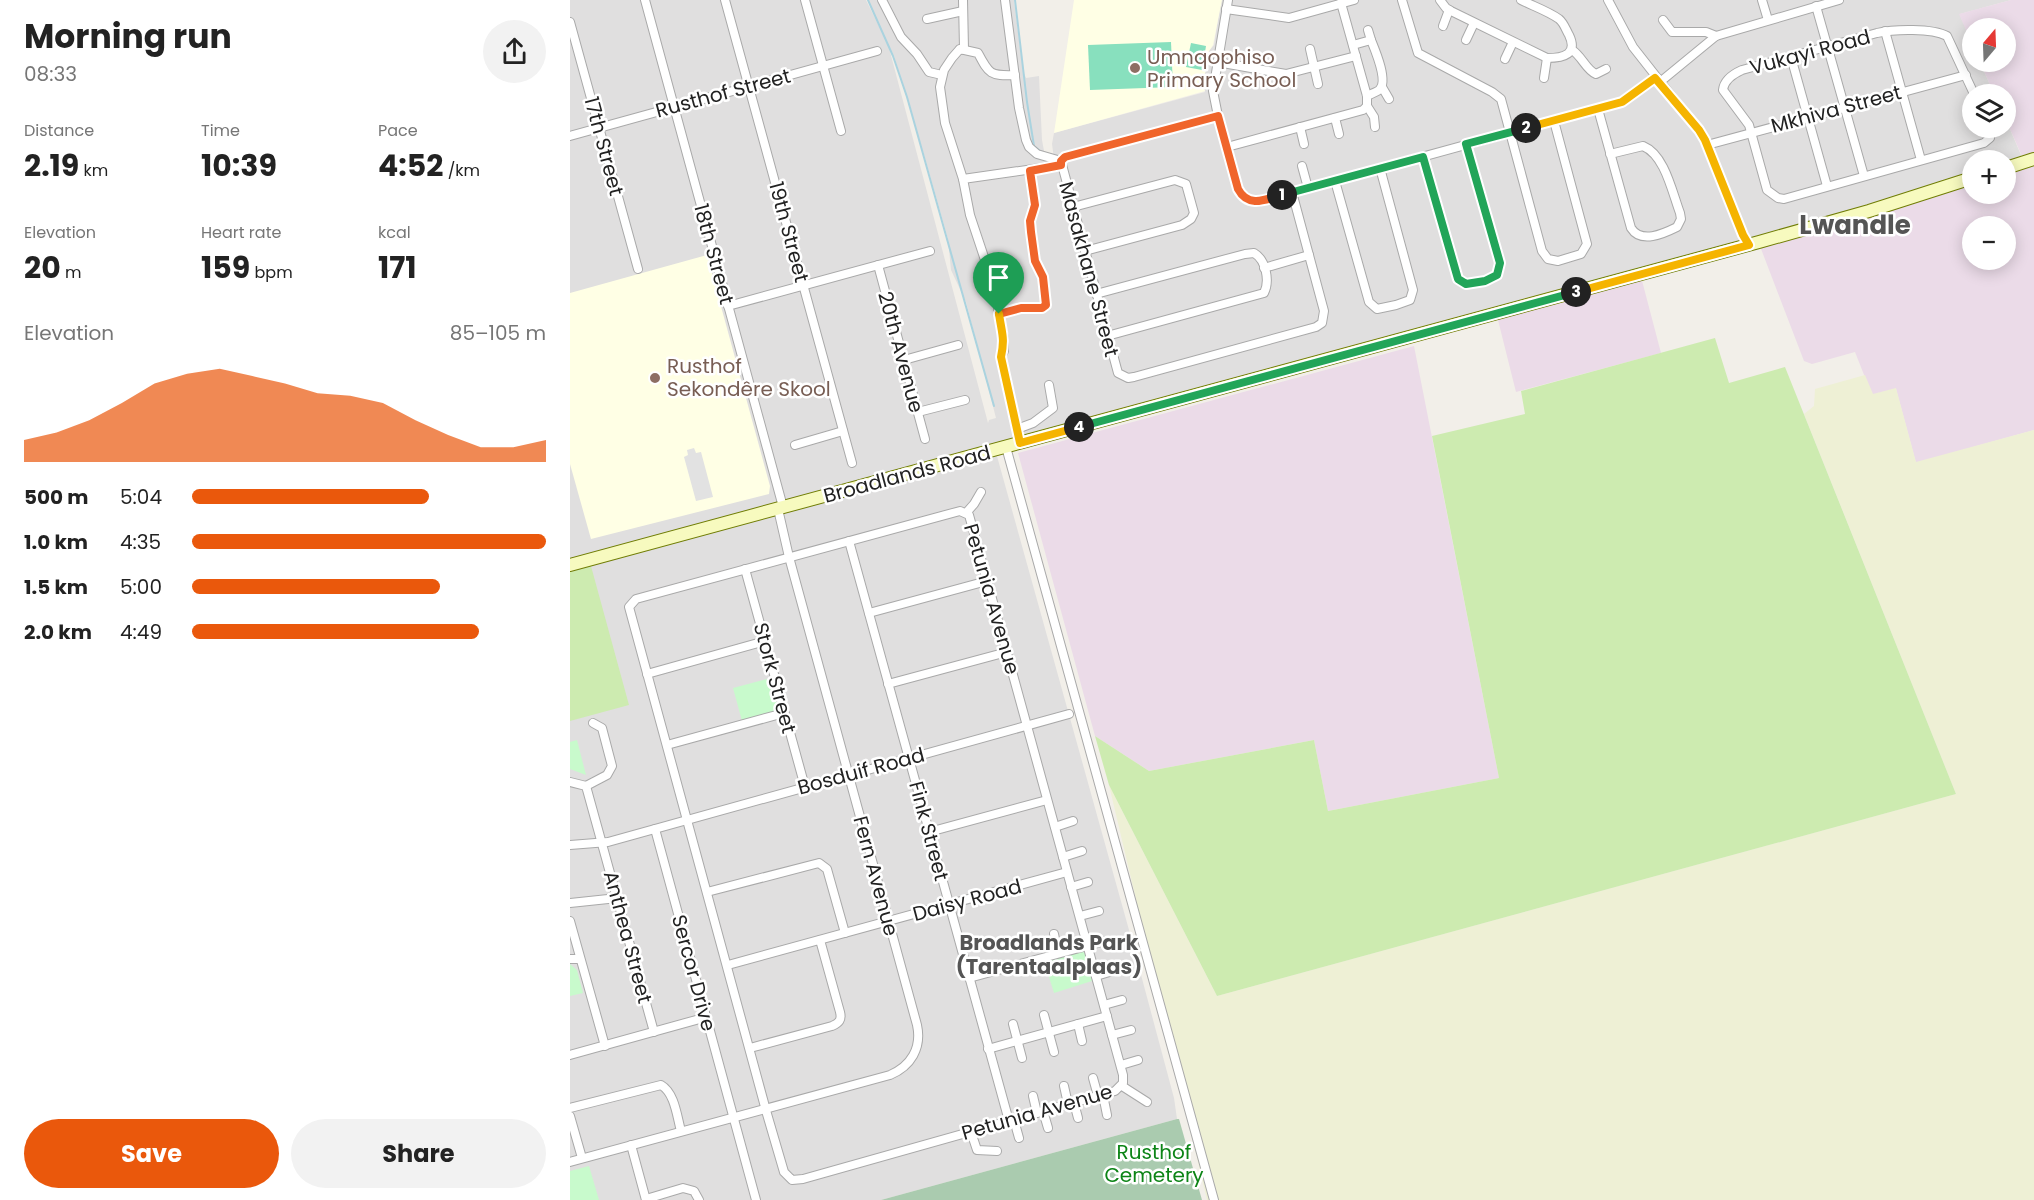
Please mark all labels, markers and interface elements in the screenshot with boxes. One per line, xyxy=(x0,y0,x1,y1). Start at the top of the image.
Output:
text: Morning run xyxy=(24,13,232,60)
north arrow xyxy=(1962,18,2016,72)
map controls xyxy=(1962,18,2016,270)
button: share xyxy=(483,20,546,83)
street label: Vukayi Road xyxy=(1747,22,1873,82)
place label: Umnqophiso Primary School xyxy=(1147,43,1296,94)
text: 08:33 xyxy=(24,60,77,88)
marker: Umnqophiso Primary School xyxy=(1128,61,1142,75)
street label: Rusthof Street xyxy=(652,62,794,124)
street label: Mkhiva Street xyxy=(1768,78,1904,140)
button: layers xyxy=(1962,84,2016,138)
street label: 17th Street xyxy=(577,93,631,199)
pin: 2 xyxy=(1511,113,1541,143)
text: 2 xyxy=(1521,116,1531,139)
text: Distance xyxy=(24,119,94,142)
text: Time xyxy=(201,119,240,142)
text: Pace xyxy=(378,119,418,142)
text: 2.19 xyxy=(24,144,79,187)
text: 10:39 xyxy=(201,144,277,187)
text: 4:52 xyxy=(378,144,443,187)
button: + xyxy=(1962,150,2016,204)
text: km xyxy=(79,159,108,182)
text: /km xyxy=(443,159,480,182)
street label: Masakhane Street xyxy=(1052,178,1126,360)
street label: 19th Street xyxy=(762,179,816,285)
pin: 1 xyxy=(1267,180,1297,210)
text: 1 xyxy=(1279,183,1285,206)
street label: 18th Street xyxy=(687,201,741,307)
district label: Lwandle xyxy=(1799,207,1911,243)
button: − xyxy=(1962,216,2016,270)
text: Elevation xyxy=(24,221,96,244)
text: Heart rate xyxy=(201,221,281,244)
text: kcal xyxy=(378,221,411,244)
text: 20 xyxy=(24,246,61,289)
text: 159 xyxy=(201,246,250,289)
text: 171 xyxy=(378,246,417,289)
pin xyxy=(973,252,1024,314)
text: m xyxy=(61,261,81,284)
text: bpm xyxy=(250,261,293,284)
icon: arrive xyxy=(982,261,1015,294)
pin: 3 xyxy=(1561,277,1591,307)
text: 3 xyxy=(1571,280,1581,303)
street label: 20th Avenue xyxy=(871,288,931,416)
text: Elevation xyxy=(24,319,114,347)
text: 85–105 m xyxy=(450,319,546,347)
place label: Rusthof Sekondêre Skool xyxy=(667,352,831,403)
marker: Rusthof Sekondêre Skool xyxy=(648,371,662,385)
pin: 4 xyxy=(1064,412,1094,442)
text: 4 xyxy=(1074,415,1084,438)
street label: Broadlands Road xyxy=(820,438,994,510)
text: 500 m xyxy=(24,483,89,511)
text: 5:04 xyxy=(120,483,162,511)
street label: Petunia Avenue xyxy=(957,520,1027,678)
text: 1.0 km xyxy=(24,528,88,556)
text: 4:35 xyxy=(120,528,161,556)
text: 1.5 km xyxy=(24,573,88,601)
text: 5:00 xyxy=(120,573,162,601)
text: 2.0 km xyxy=(24,618,92,646)
text: 4:49 xyxy=(120,618,162,646)
street label: Stork Street xyxy=(747,620,803,736)
street label: Bosduif Road xyxy=(794,741,928,801)
street label: Fink Street xyxy=(902,778,956,884)
street label: Fern Avenue xyxy=(847,813,905,939)
street label: Anthea Street xyxy=(597,868,659,1006)
street label: Daisy Road xyxy=(909,872,1025,928)
street label: Sercor Drive xyxy=(665,912,723,1034)
district label: Broadlands Park (Tarentaalplaas) xyxy=(956,928,1142,981)
street label: Petunia Avenue xyxy=(958,1077,1116,1147)
button: Save xyxy=(24,1119,279,1188)
button: Share xyxy=(291,1119,546,1188)
park label: Rusthof Cemetery xyxy=(1104,1138,1204,1189)

